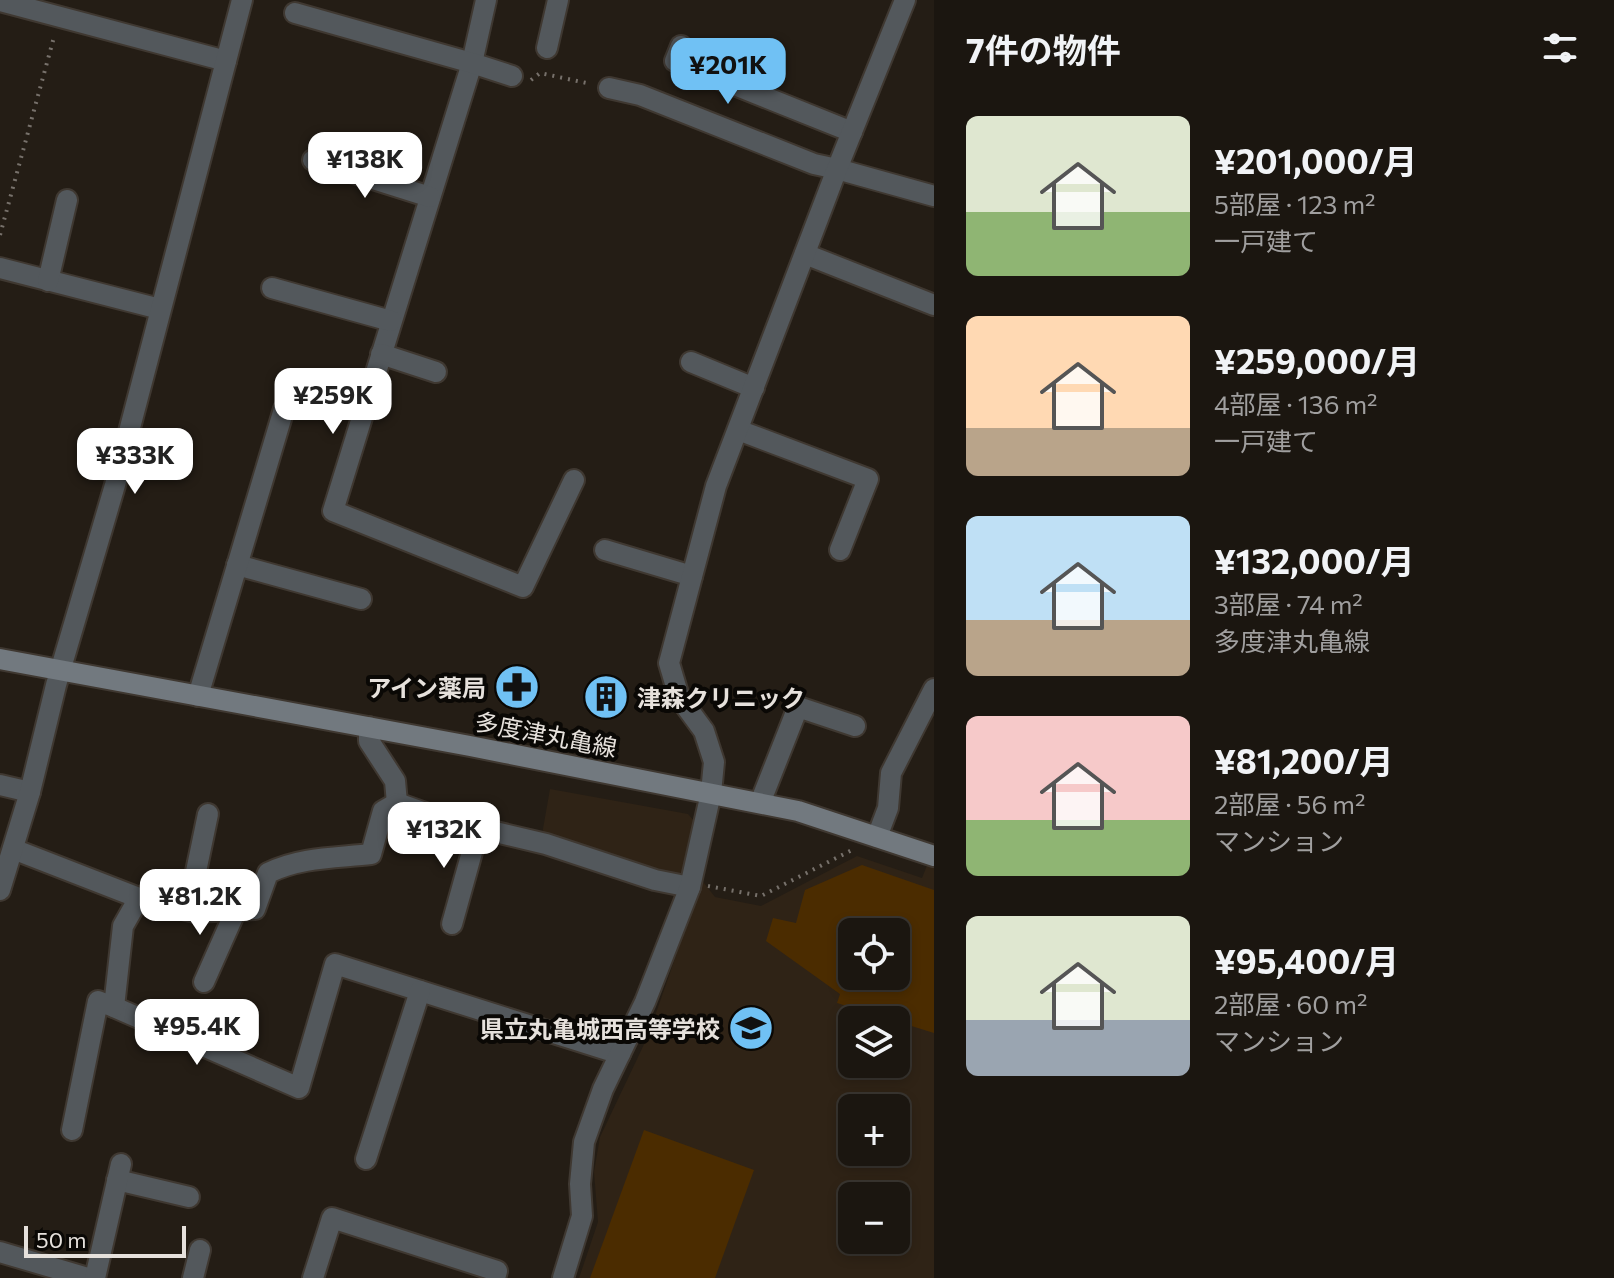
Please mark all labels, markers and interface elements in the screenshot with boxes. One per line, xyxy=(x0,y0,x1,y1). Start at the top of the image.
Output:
icon: filters xyxy=(1538,26,1582,70)
text: 7件の物件 xyxy=(966,28,1121,70)
pin: ¥201K xyxy=(672,38,784,106)
text: ¥201K xyxy=(689,48,767,79)
pin: ¥138K xyxy=(309,132,421,200)
text: ¥201,000/月 xyxy=(1214,139,1418,181)
text: ¥138K xyxy=(326,142,404,173)
icon: home xyxy=(1030,148,1126,244)
text: 5部屋 · 123 m² xyxy=(1214,188,1376,219)
text: 一戸建て xyxy=(1214,225,1318,256)
text: ¥259,000/月 xyxy=(1214,339,1420,381)
icon: home xyxy=(1030,348,1126,444)
pin: ¥259K xyxy=(277,368,389,436)
text: ¥259K xyxy=(293,378,373,409)
text: 4部屋 · 136 m² xyxy=(1214,388,1378,419)
text: 一戸建て xyxy=(1214,425,1318,456)
pin: ¥333K xyxy=(79,428,191,496)
text: ¥333K xyxy=(95,438,175,469)
text: ¥132,000/月 xyxy=(1214,539,1415,581)
icon: home xyxy=(1030,548,1126,644)
text: 3部屋 · 74 m² xyxy=(1214,588,1363,619)
text: 多度津丸亀線 xyxy=(1214,625,1370,656)
pharmacy icon: アイン薬局 xyxy=(493,663,541,711)
place label: アイン薬局 xyxy=(367,673,486,702)
building icon: 津森クリニック xyxy=(582,673,630,721)
place label: 津森クリニック xyxy=(637,683,805,712)
street label: 多度津丸亀線 xyxy=(473,706,619,762)
text: ¥81,200/月 xyxy=(1214,739,1394,781)
icon: home xyxy=(1030,748,1126,844)
text: 2部屋 · 56 m² xyxy=(1214,788,1365,819)
pin: ¥132K xyxy=(388,802,500,870)
text: ¥132K xyxy=(406,812,482,843)
text: マンション xyxy=(1214,825,1344,856)
pin: ¥81.2K xyxy=(135,869,265,937)
text: ¥81.2K xyxy=(158,879,242,910)
map controls xyxy=(838,918,910,1254)
button: locate xyxy=(838,918,910,990)
text: ¥95,400/月 xyxy=(1214,939,1399,981)
icon: home xyxy=(1030,948,1126,1044)
text: 2部屋 · 60 m² xyxy=(1214,988,1367,1019)
pin: ¥95.4K xyxy=(132,999,262,1067)
school or university icon: 県立丸亀城西高等学校 xyxy=(727,1004,775,1052)
button: layers xyxy=(838,1006,910,1078)
text: ¥95.4K xyxy=(153,1009,241,1040)
place label: 県立丸亀城西高等学校 xyxy=(480,1014,720,1043)
text: マンション xyxy=(1214,1025,1344,1056)
button: + xyxy=(838,1094,910,1166)
button: − xyxy=(838,1182,910,1254)
scale bar xyxy=(24,1222,186,1258)
text: 50 m xyxy=(36,1226,86,1253)

